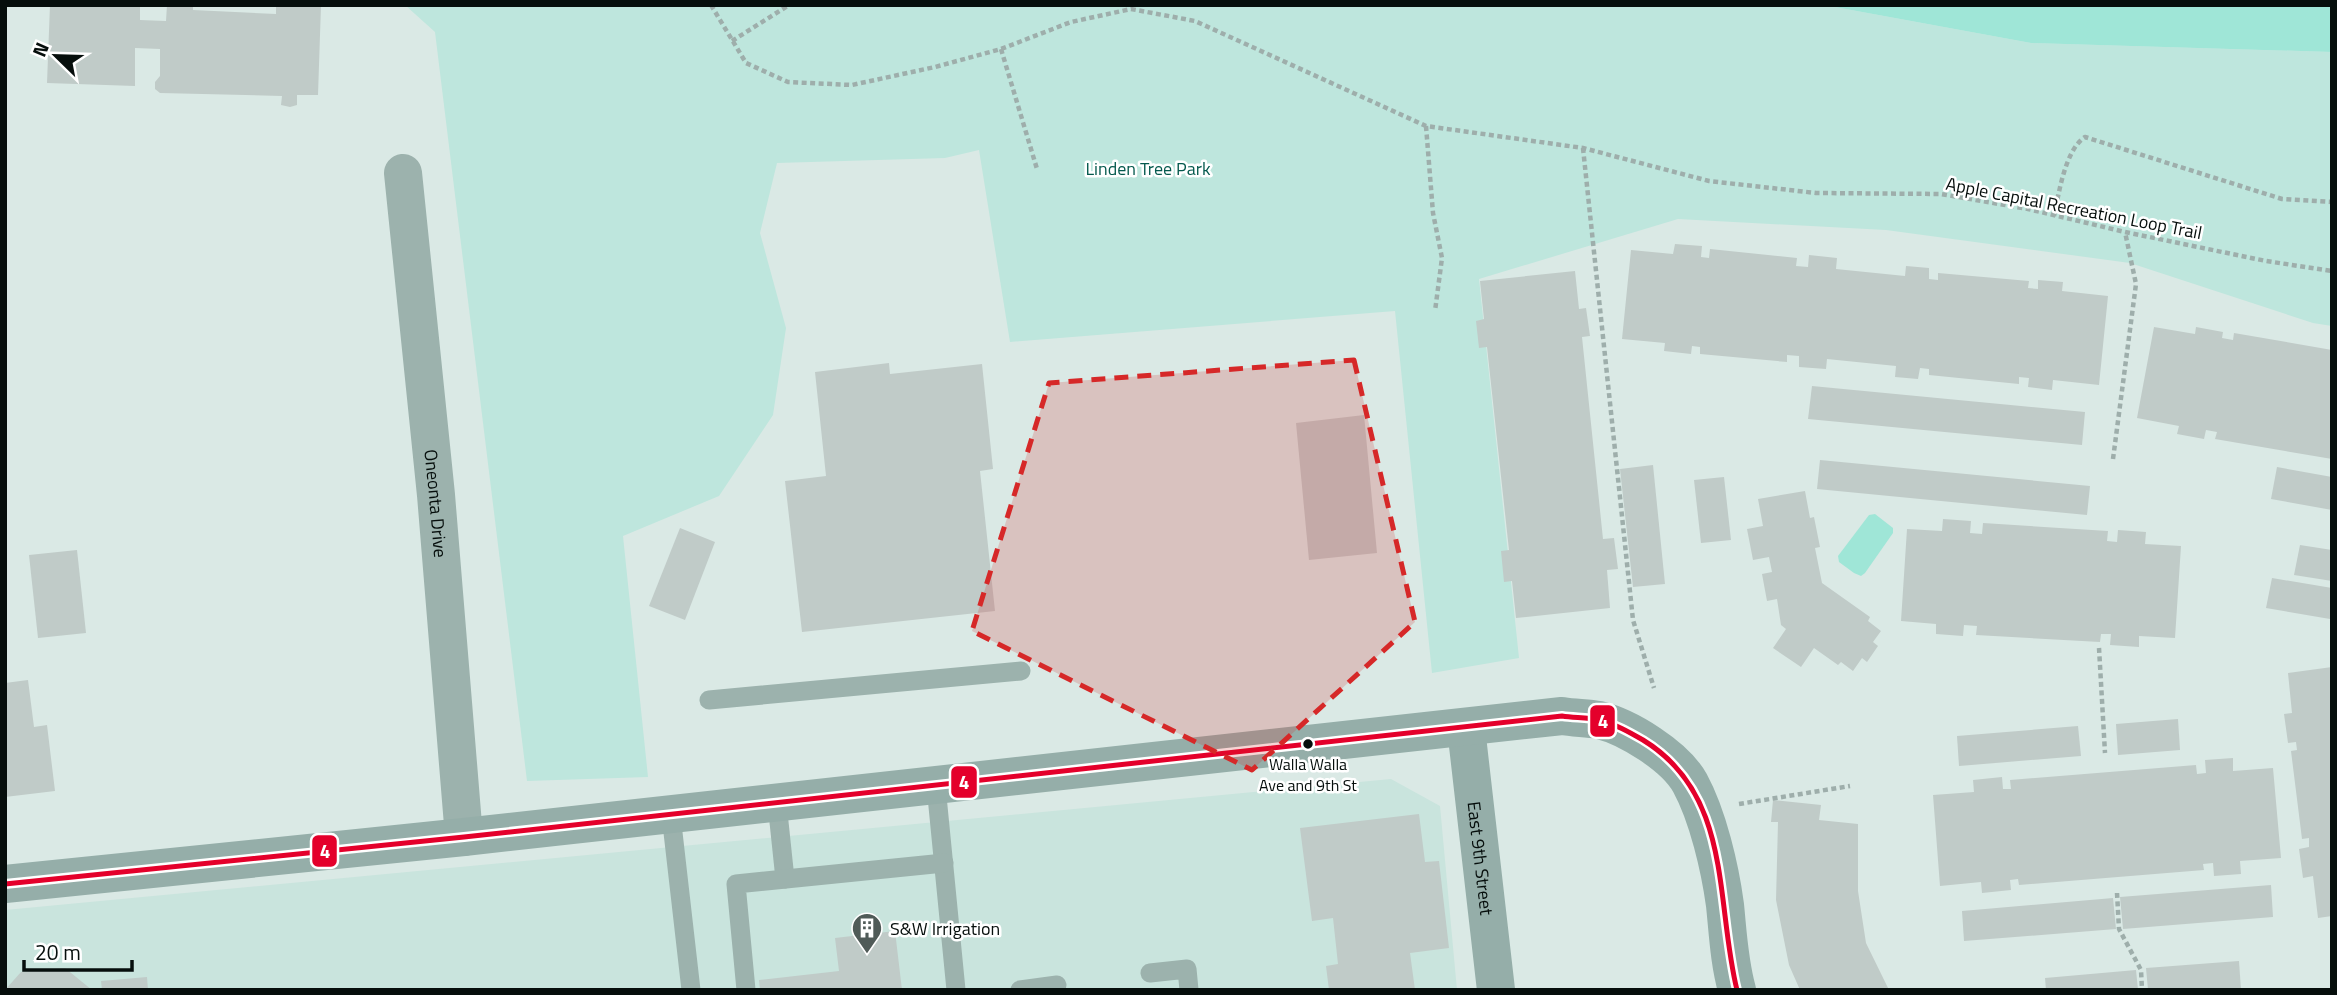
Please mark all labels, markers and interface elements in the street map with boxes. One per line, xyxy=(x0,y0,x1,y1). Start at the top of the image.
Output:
north arrow xyxy=(21,21,91,91)
text: N xyxy=(24,37,56,61)
park label: Linden Tree Park xyxy=(1085,155,1211,182)
street label: Apple Capital Recreation Loop Trail xyxy=(1944,170,2204,246)
street label: Oneonta Drive xyxy=(418,448,455,558)
line badge: 4 xyxy=(1589,704,1616,738)
text: 4 xyxy=(1598,706,1608,735)
marker: Walla Walla Ave and 9th St xyxy=(1301,737,1315,751)
place label: Walla Walla Ave and 9th St xyxy=(1259,752,1357,797)
line badge: 4 xyxy=(950,765,978,799)
text: 4 xyxy=(959,767,969,796)
street label: East 9th Street xyxy=(1461,800,1501,917)
line badge: 4 xyxy=(311,834,338,868)
text: 4 xyxy=(320,836,330,865)
building icon: S&W Irrigation xyxy=(850,911,884,955)
place label: S&W Irrigation xyxy=(890,915,1000,942)
scale bar xyxy=(24,928,133,972)
text: 20 m xyxy=(35,936,81,968)

